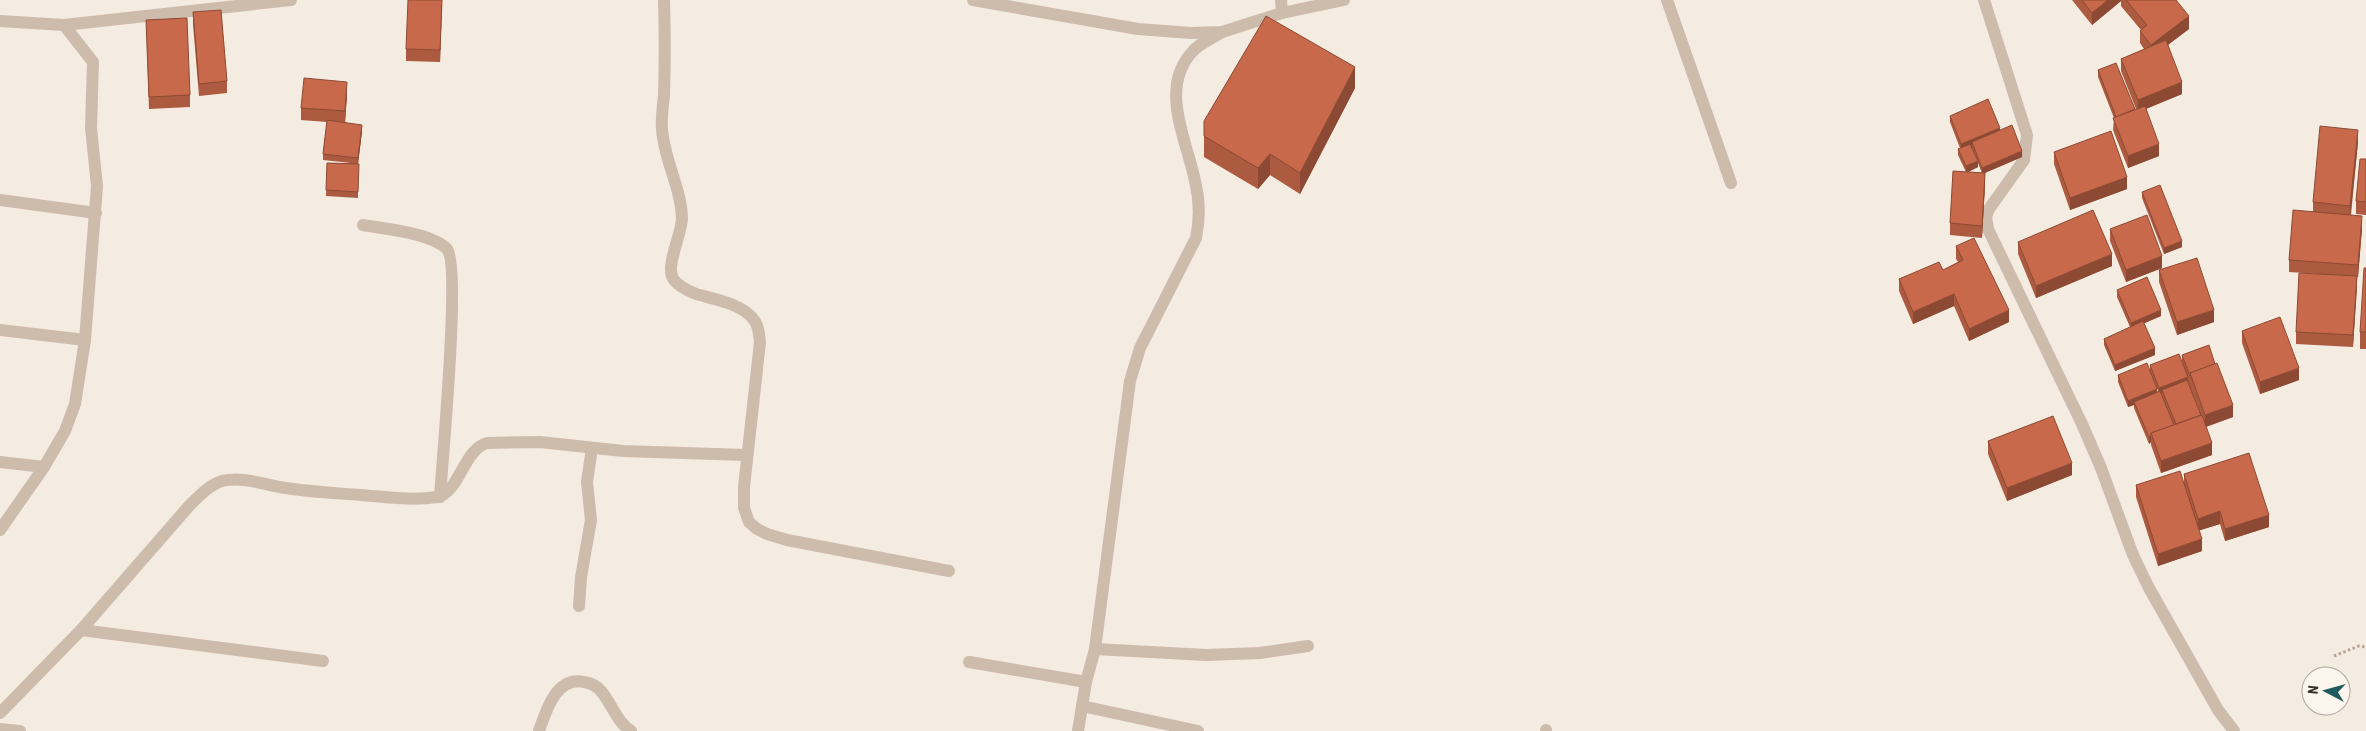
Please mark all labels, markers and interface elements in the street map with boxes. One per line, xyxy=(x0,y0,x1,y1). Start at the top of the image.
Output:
north arrow xyxy=(2301,666,2351,716)
text: N xyxy=(2305,685,2321,695)

